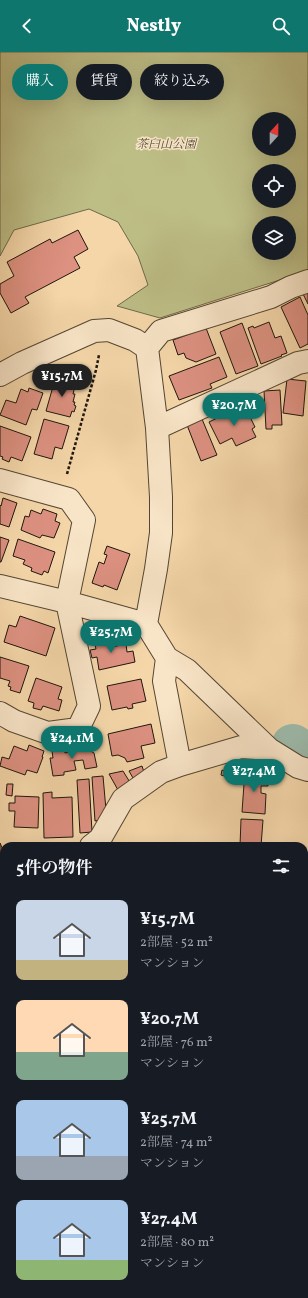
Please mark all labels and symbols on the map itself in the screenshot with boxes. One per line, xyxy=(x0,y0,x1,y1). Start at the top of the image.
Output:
north arrow xyxy=(252,112,296,156)
park label: 茶臼山公園 xyxy=(136,137,198,153)
pin: ¥15.7M xyxy=(29,364,95,398)
pin: ¥20.7M xyxy=(201,393,267,427)
pin: ¥25.7M xyxy=(78,620,144,654)
pin: ¥24.1M xyxy=(39,726,105,760)
pin: ¥27.4M xyxy=(221,759,287,793)

